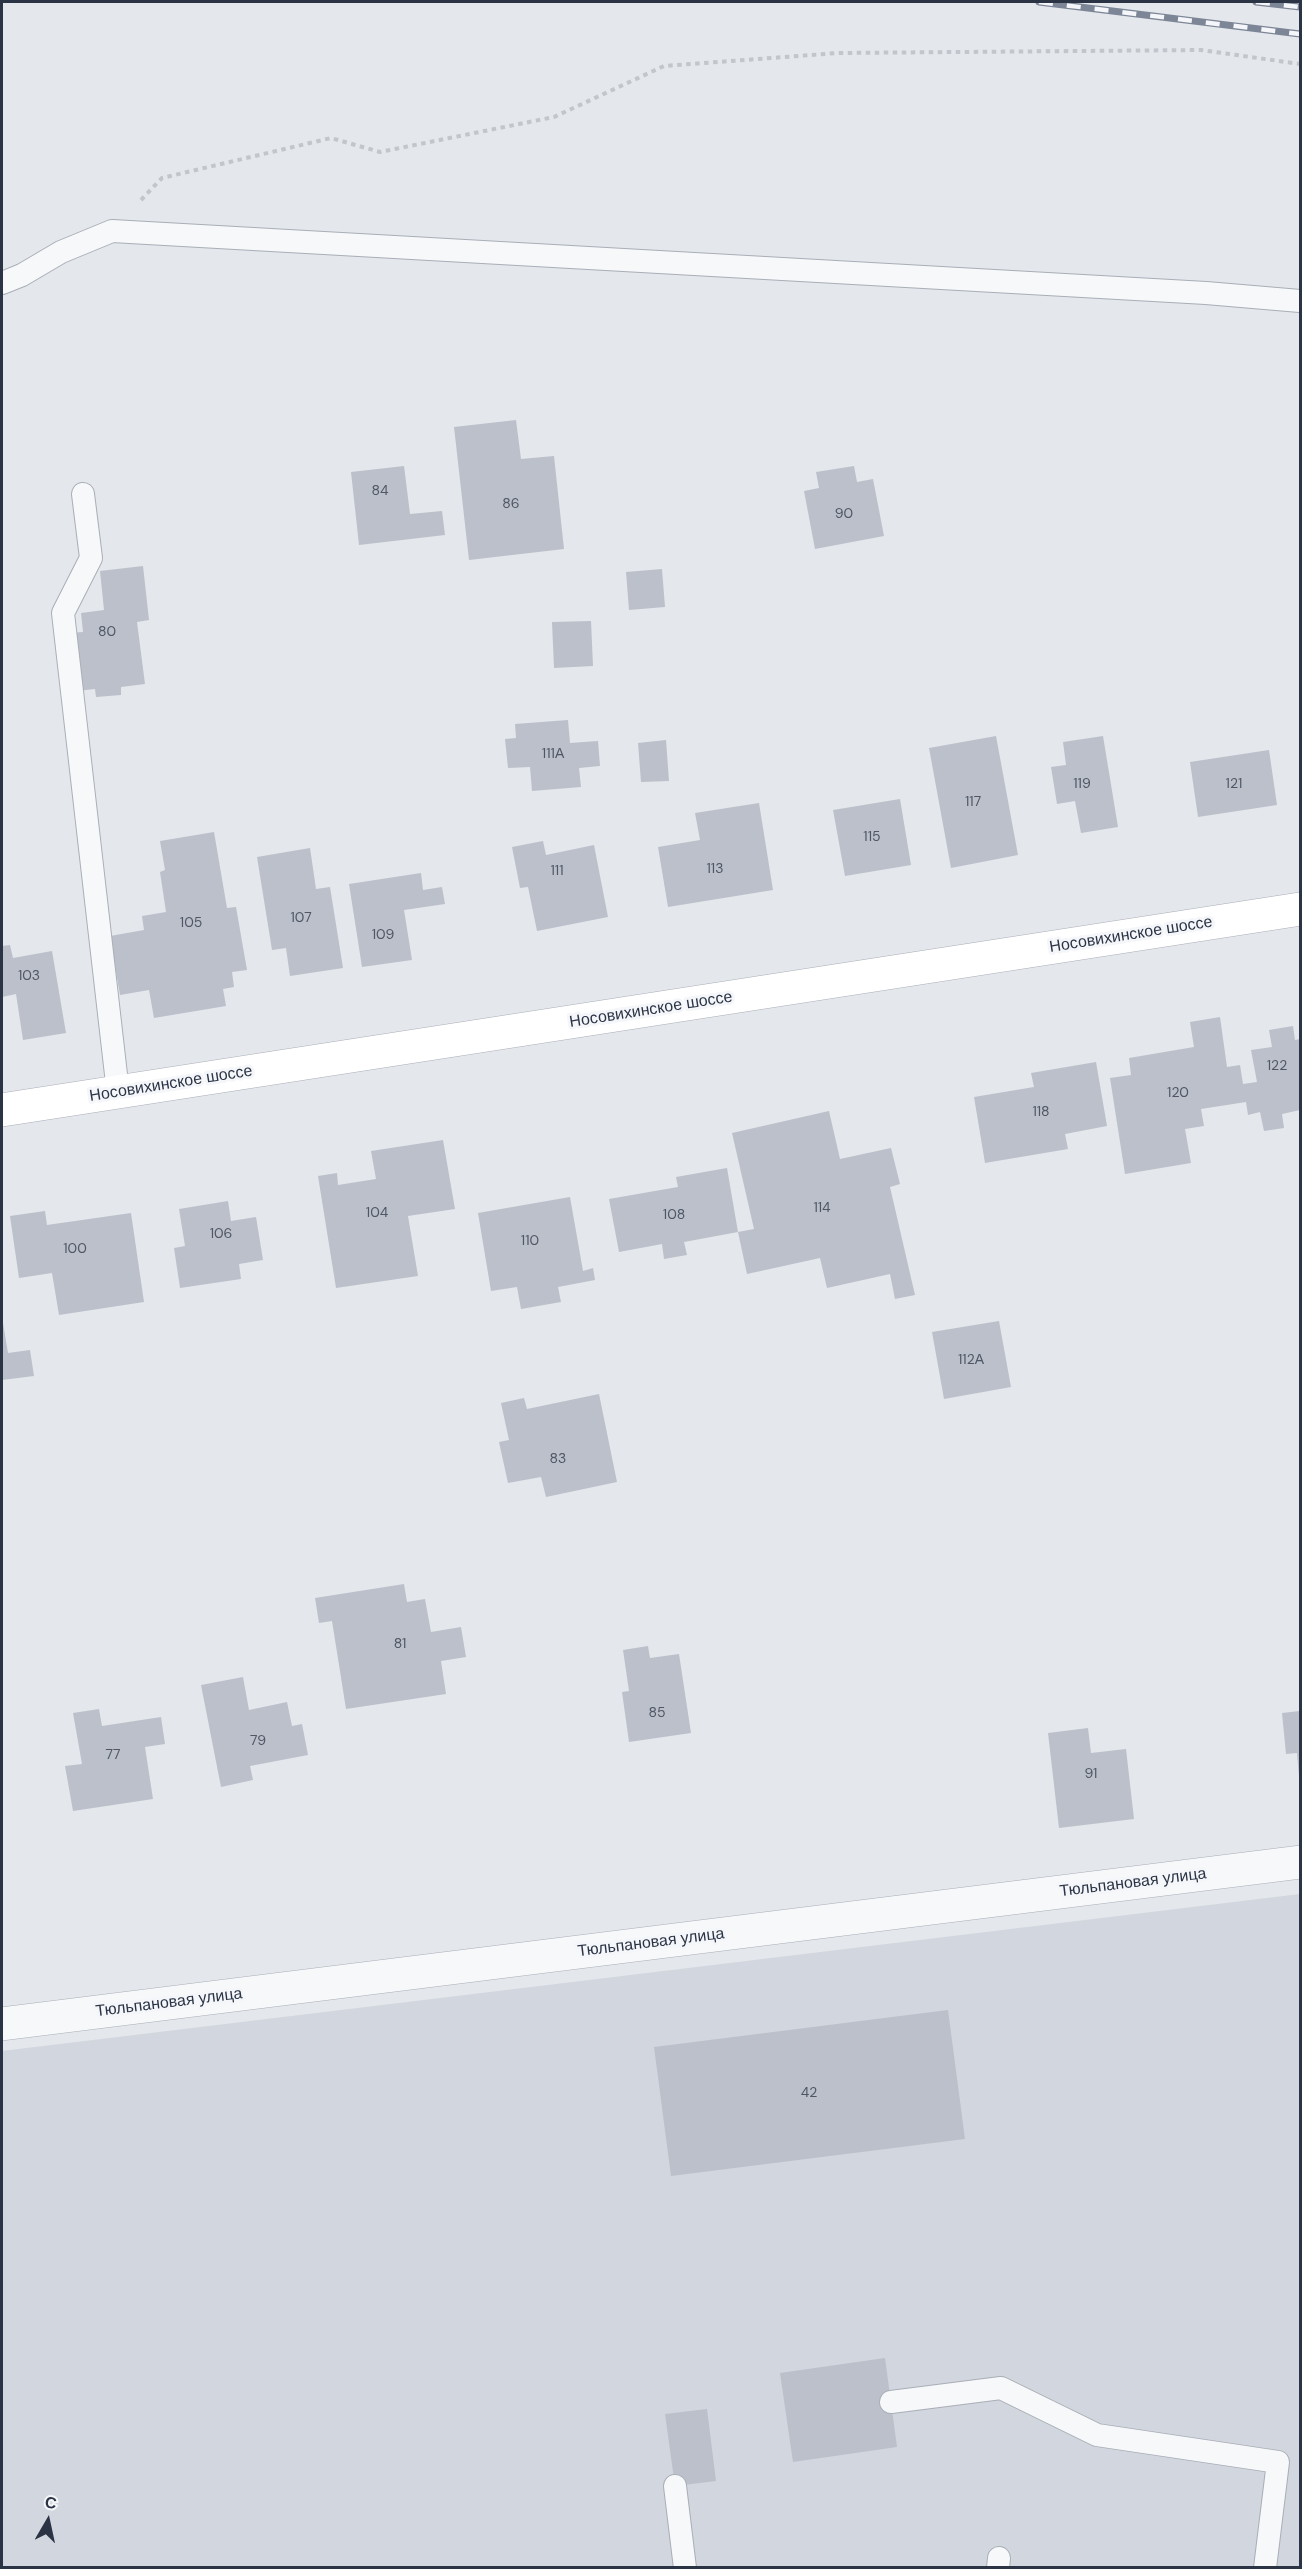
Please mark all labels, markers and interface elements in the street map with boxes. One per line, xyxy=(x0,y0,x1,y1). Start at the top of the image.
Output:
house number: 84 xyxy=(371,483,389,499)
house number: 86 xyxy=(502,496,520,512)
house number: 90 xyxy=(835,506,853,522)
house number: 80 xyxy=(98,624,116,640)
house number: 111А xyxy=(542,746,564,762)
house number: 119 xyxy=(1073,776,1091,792)
house number: 121 xyxy=(1226,776,1242,792)
house number: 117 xyxy=(965,794,981,810)
house number: 115 xyxy=(863,829,881,845)
house number: 113 xyxy=(706,861,724,877)
house number: 111 xyxy=(550,863,564,879)
house number: 107 xyxy=(290,910,312,926)
street label: Носовихинское шоссе xyxy=(1048,913,1214,957)
house number: 105 xyxy=(180,915,202,931)
house number: 109 xyxy=(372,927,394,943)
house number: 103 xyxy=(18,968,40,984)
street label: Носовихинское шоссе xyxy=(568,988,734,1032)
house number: 122 xyxy=(1267,1058,1287,1074)
street label: Носовихинское шоссе xyxy=(88,1062,254,1106)
house number: 120 xyxy=(1167,1085,1189,1101)
house number: 118 xyxy=(1032,1104,1050,1120)
house number: 114 xyxy=(813,1200,831,1216)
house number: 104 xyxy=(366,1205,388,1221)
house number: 108 xyxy=(663,1207,685,1223)
house number: 106 xyxy=(210,1226,232,1242)
house number: 110 xyxy=(521,1233,539,1249)
house number: 100 xyxy=(63,1241,87,1257)
house number: 112А xyxy=(958,1352,984,1368)
house number: 83 xyxy=(550,1451,566,1467)
house number: 81 xyxy=(394,1636,406,1652)
house number: 85 xyxy=(648,1705,666,1721)
house number: 79 xyxy=(250,1733,266,1749)
house number: 77 xyxy=(106,1747,120,1763)
house number: 91 xyxy=(1085,1766,1097,1782)
street label: Тюльпановая улица xyxy=(1058,1864,1208,1902)
street label: Тюльпановая улица xyxy=(576,1924,726,1962)
street label: Тюльпановая улица xyxy=(94,1984,244,2022)
house number: 42 xyxy=(801,2085,817,2101)
north arrow xyxy=(18,2491,78,2551)
text: С xyxy=(44,2491,58,2514)

